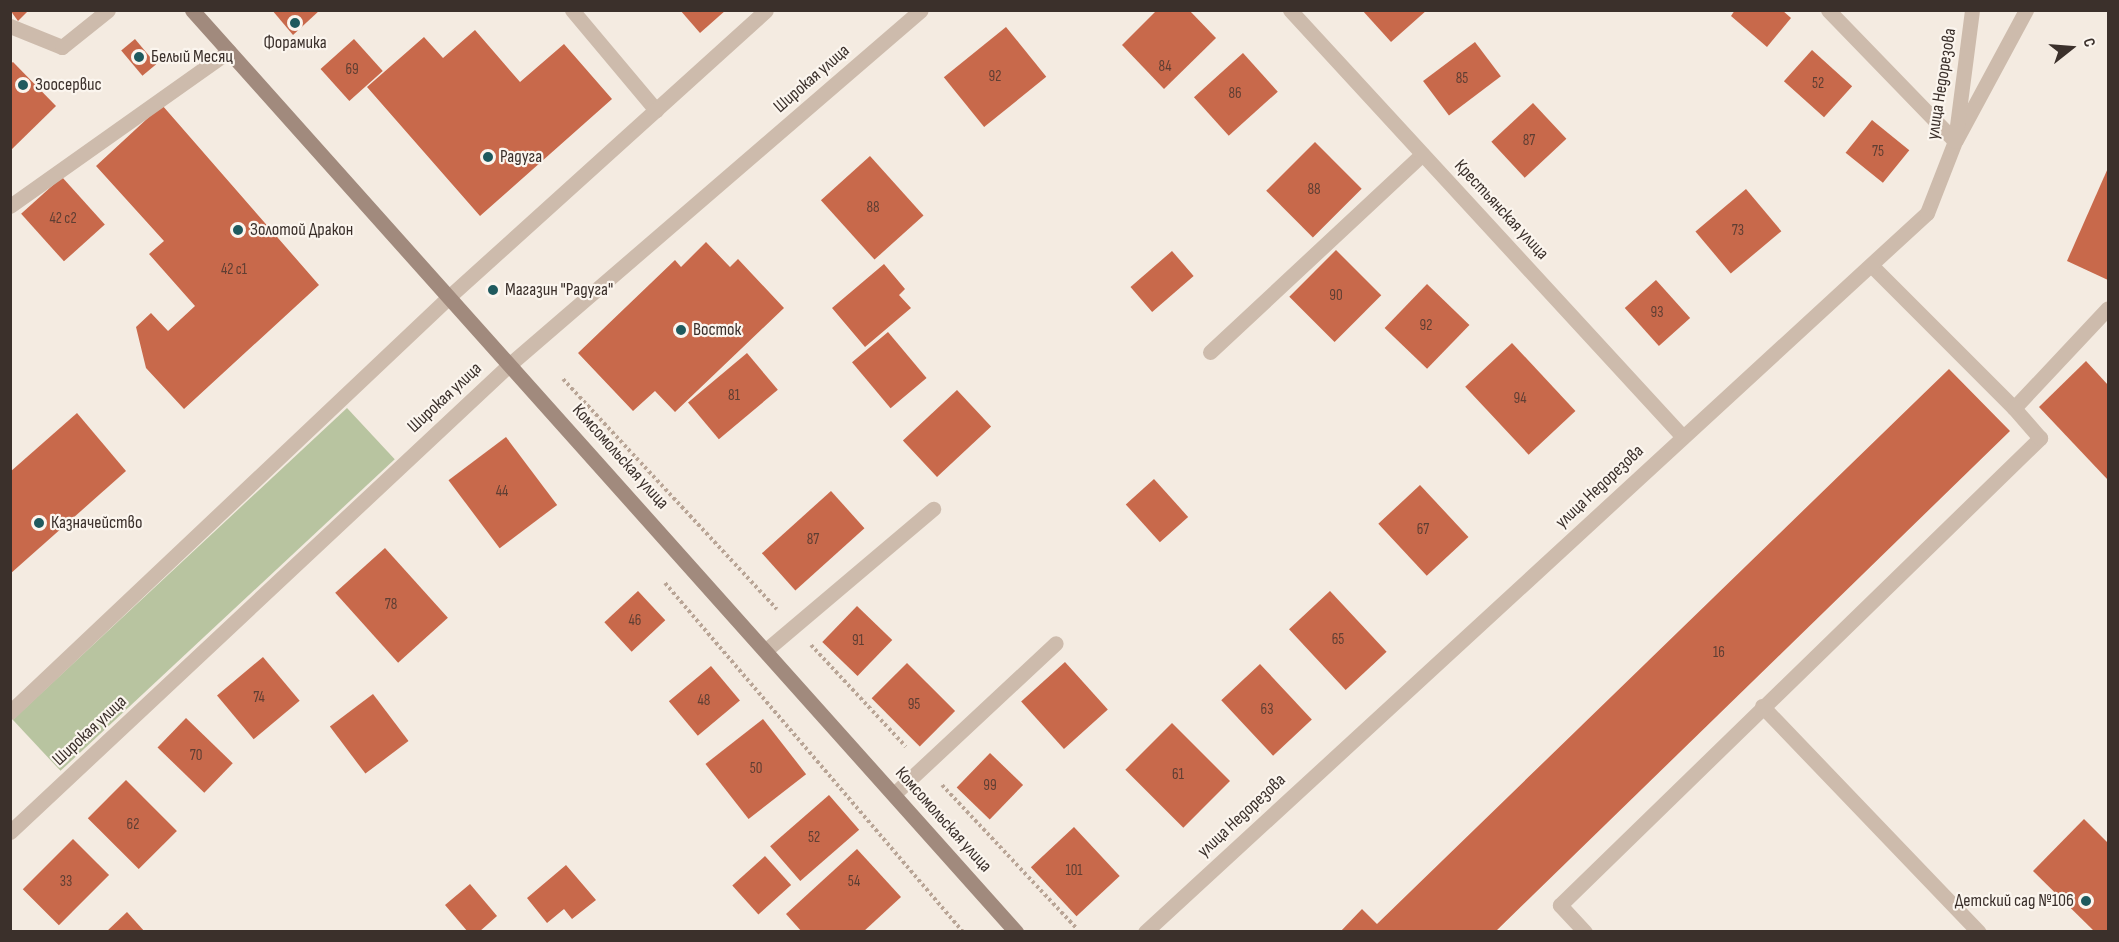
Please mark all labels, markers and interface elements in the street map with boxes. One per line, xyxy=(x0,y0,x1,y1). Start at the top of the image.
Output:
marker: Форамика xyxy=(288,16,302,30)
north arrow xyxy=(2041,18,2101,78)
street label: улица Недорезова xyxy=(1923,27,1961,141)
place label: Форамика xyxy=(263,32,327,54)
text: С xyxy=(2078,36,2099,49)
street label: Широкая улица xyxy=(770,40,854,118)
place label: Белый Месяц xyxy=(151,46,233,68)
marker: Белый Месяц xyxy=(132,50,146,64)
house number: 84 xyxy=(1158,58,1172,76)
house number: 69 xyxy=(345,61,359,79)
house number: 92 xyxy=(989,68,1001,86)
house number: 85 xyxy=(1456,70,1468,88)
place label: Зоосервис xyxy=(35,74,102,96)
house number: 52 xyxy=(1812,75,1824,93)
marker: Зоосервис xyxy=(16,78,30,92)
house number: 86 xyxy=(1228,85,1242,103)
house number: 87 xyxy=(1523,132,1535,150)
house number: 75 xyxy=(1872,143,1884,161)
place label: Радуга xyxy=(500,146,542,168)
marker: Радуга xyxy=(481,150,495,164)
street label: Крестьянская улица xyxy=(1449,156,1553,264)
house number: 88 xyxy=(1307,181,1321,199)
house number: 88 xyxy=(866,199,880,217)
house number: 42 с2 xyxy=(49,210,77,228)
place label: Золотой Дракон xyxy=(250,219,353,241)
house number: 73 xyxy=(1732,222,1744,240)
marker: Золотой Дракон xyxy=(231,223,245,237)
house number: 42 с1 xyxy=(221,261,247,279)
place label: Магазин "Радуга" xyxy=(505,279,613,301)
marker: Магазин "Радуга" xyxy=(486,283,500,297)
house number: 90 xyxy=(1329,287,1343,305)
house number: 93 xyxy=(1651,304,1663,322)
house number: 92 xyxy=(1420,317,1432,335)
place label: Восток xyxy=(693,319,741,341)
marker: Восток xyxy=(674,323,688,337)
street label: Широкая улица xyxy=(403,358,487,438)
house number: 81 xyxy=(728,387,740,405)
house number: 94 xyxy=(1514,390,1526,408)
street label: Комсомольская улица xyxy=(567,400,673,514)
street label: улица Недорезова xyxy=(1552,441,1648,533)
house number: 44 xyxy=(496,483,508,501)
place label: Казначейство xyxy=(51,512,143,534)
marker: Казначейство xyxy=(32,516,46,530)
house number: 67 xyxy=(1417,521,1429,539)
house number: 87 xyxy=(807,531,819,549)
house number: 78 xyxy=(385,596,397,614)
house number: 46 xyxy=(629,612,641,630)
house number: 65 xyxy=(1332,631,1344,649)
house number: 91 xyxy=(852,632,864,650)
house number: 16 xyxy=(1713,644,1725,662)
house number: 74 xyxy=(253,689,265,707)
street label: Широкая улица xyxy=(48,691,132,771)
house number: 48 xyxy=(698,692,710,710)
house number: 95 xyxy=(908,696,920,714)
house number: 63 xyxy=(1261,701,1273,719)
house number: 70 xyxy=(190,747,202,765)
house number: 50 xyxy=(750,760,762,778)
street label: Комсомольская улица xyxy=(890,763,996,877)
house number: 61 xyxy=(1172,766,1184,784)
street label: улица Недорезова xyxy=(1194,770,1290,862)
house number: 99 xyxy=(983,777,997,795)
house number: 62 xyxy=(127,816,139,834)
house number: 52 xyxy=(808,829,820,847)
house number: 101 xyxy=(1065,862,1083,880)
house number: 33 xyxy=(60,873,72,891)
house number: 54 xyxy=(848,873,860,891)
place label: Детский сад №106 xyxy=(1955,890,2074,912)
marker: Детский сад №106 xyxy=(2079,894,2093,908)

